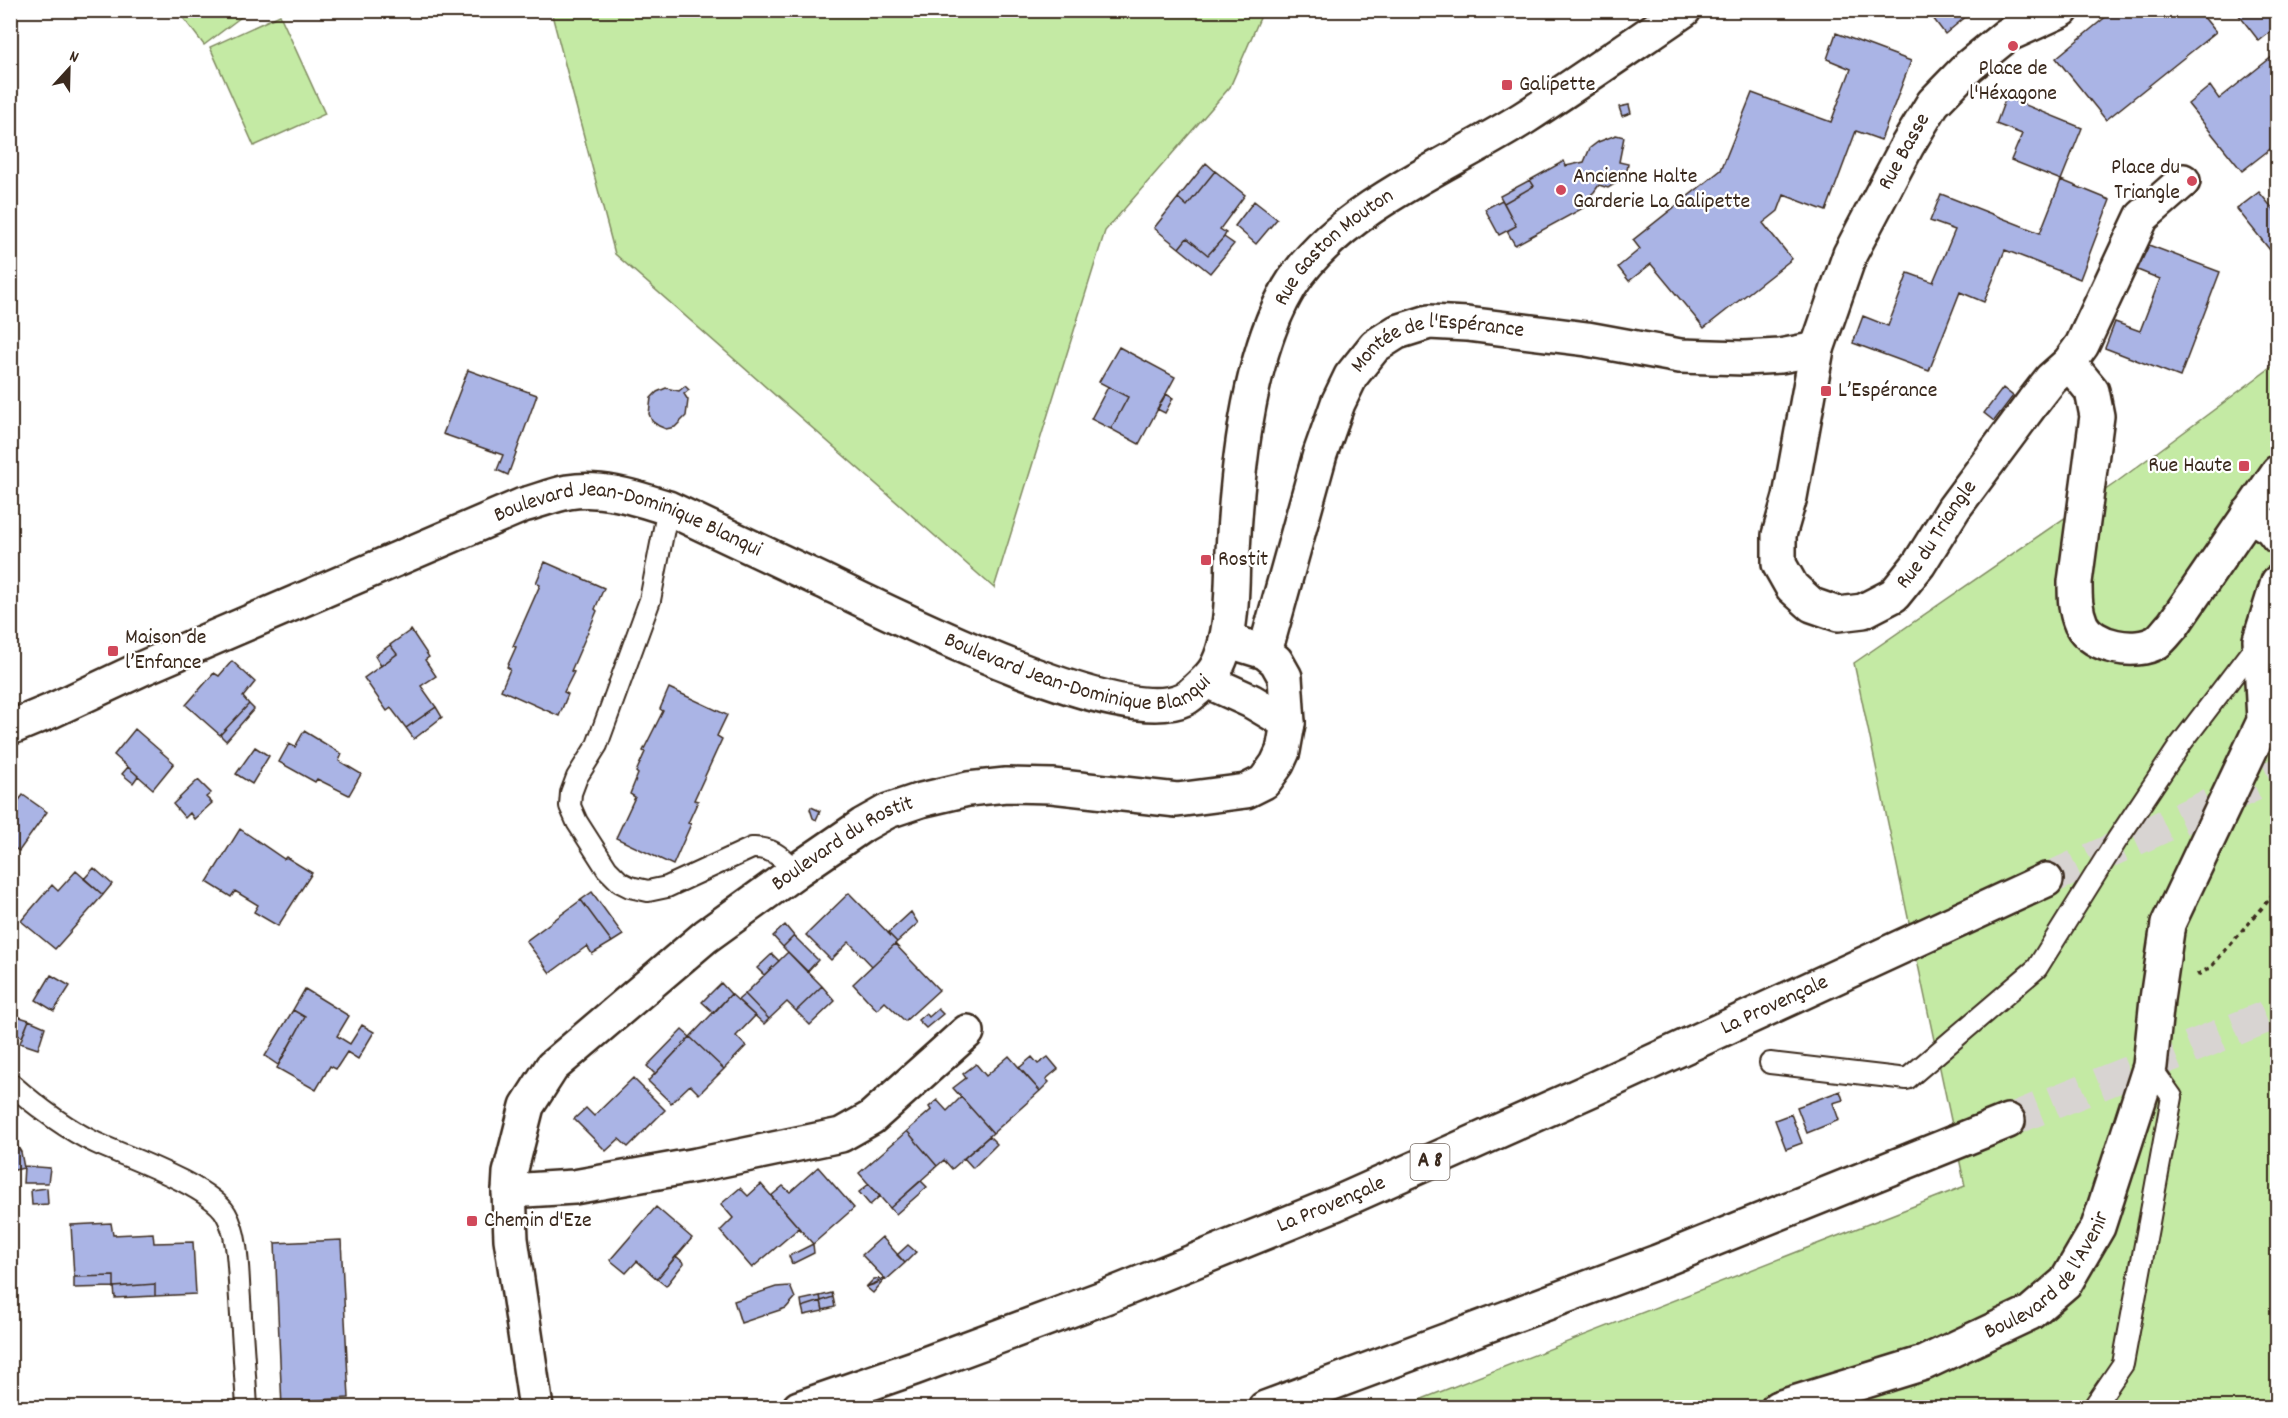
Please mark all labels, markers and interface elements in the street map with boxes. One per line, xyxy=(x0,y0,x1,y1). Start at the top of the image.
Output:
north arrow xyxy=(39,39,99,99)
marker: Place de l'Héxagone xyxy=(2006,39,2020,53)
text: N xyxy=(66,45,82,70)
place label: Place de l'Héxagone xyxy=(1969,54,2057,110)
place label: Galipette xyxy=(1519,70,1595,101)
marker: Galipette xyxy=(1500,78,1514,92)
street label: Rue Basse xyxy=(1871,108,1939,196)
place label: Place du Triangle xyxy=(2111,153,2180,209)
place label: Ancienne Halte Garderie La Galipette xyxy=(1573,162,1750,218)
marker: Place du Triangle xyxy=(2185,174,2199,188)
street label: Rue Gaston Mouton xyxy=(1266,181,1400,311)
marker: Ancienne Halte Garderie La Galipette xyxy=(1554,183,1568,197)
street label: Montée de l'Espérance xyxy=(1344,307,1526,380)
place label: L’Espérance xyxy=(1838,376,1937,407)
marker: L’Espérance xyxy=(1819,384,1833,398)
place label: Rue Haute xyxy=(2148,451,2232,482)
marker: Rue Haute xyxy=(2237,459,2251,473)
street label: Rue du Triangle xyxy=(1889,474,1985,596)
street label: Boulevard Jean-Dominique Blanqui xyxy=(489,475,767,566)
place label: Rostit xyxy=(1218,545,1268,576)
marker: Rostit xyxy=(1199,553,1213,567)
place label: Maison de l’Enfance xyxy=(125,623,207,679)
street label: Boulevard Jean-Dominique Blanqui xyxy=(939,625,1218,720)
marker: Maison de l’Enfance xyxy=(106,644,120,658)
street label: Boulevard du Rostit xyxy=(765,788,917,899)
street label: La Provençale xyxy=(1716,967,1833,1044)
road number: A 8 xyxy=(1410,1144,1450,1180)
street label: La Provençale xyxy=(1272,1168,1391,1241)
place label: Chemin d'Eze xyxy=(484,1206,592,1237)
street label: Boulevard de l'Avenir xyxy=(1979,1207,2118,1348)
marker: Chemin d'Eze xyxy=(465,1214,479,1228)

